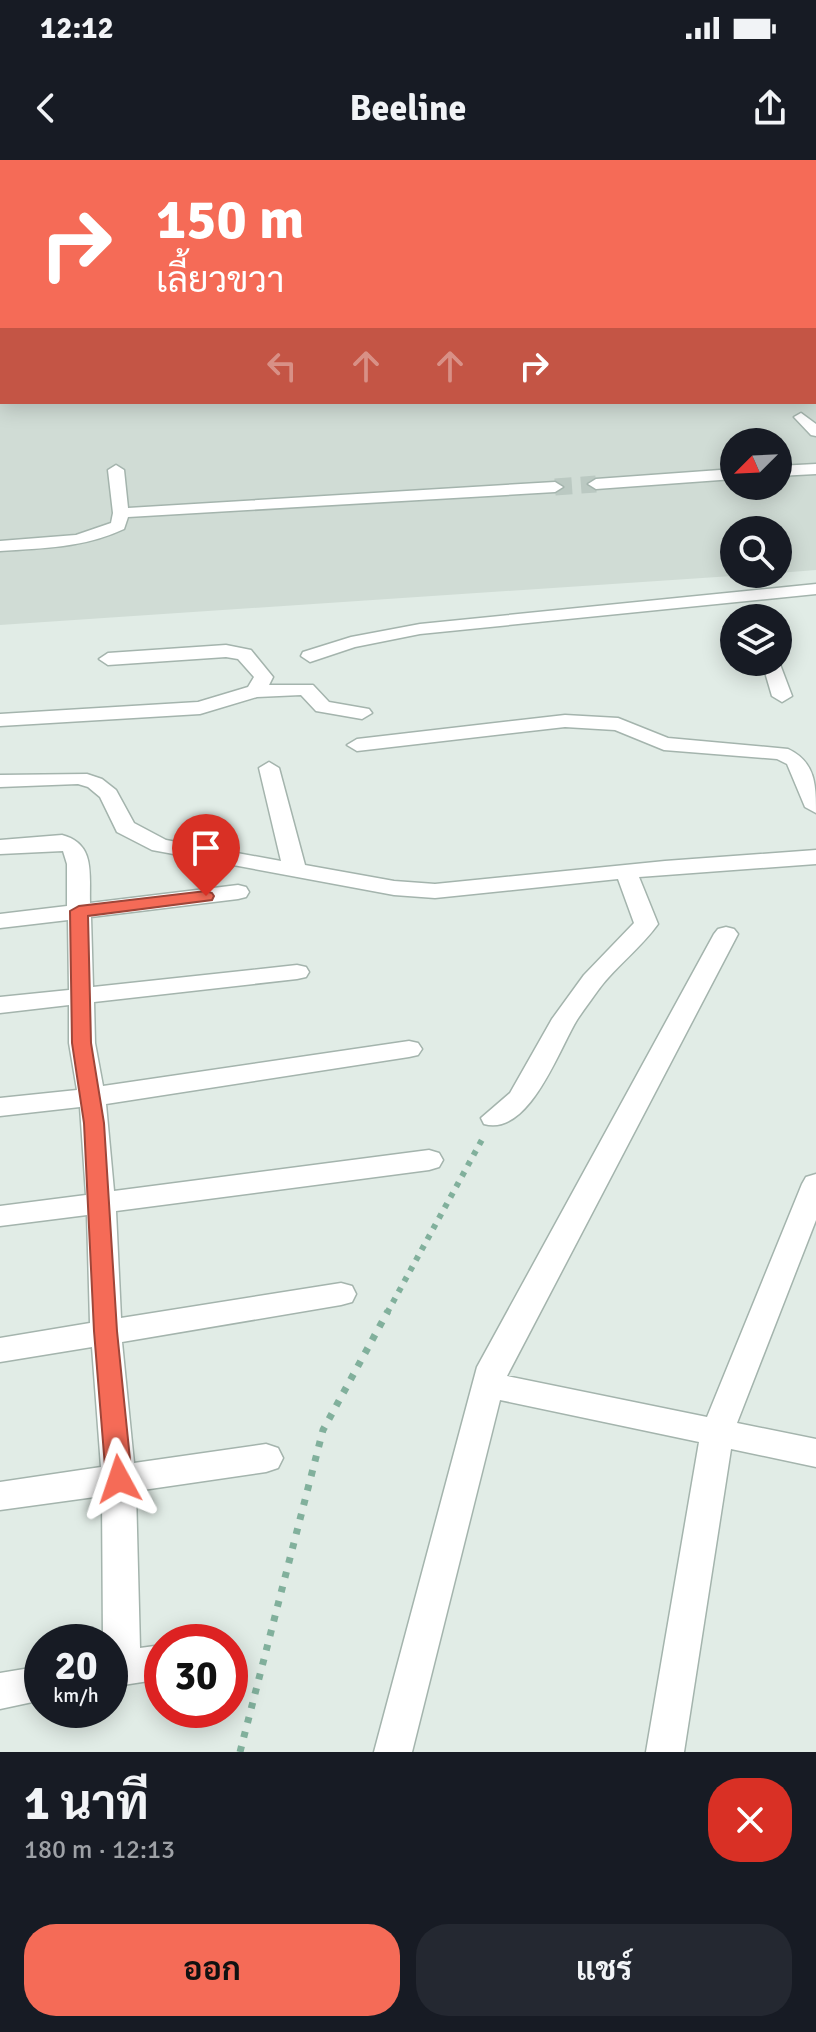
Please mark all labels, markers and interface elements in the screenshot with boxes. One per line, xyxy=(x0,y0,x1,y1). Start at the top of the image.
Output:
text: 12:12 xyxy=(40,10,114,47)
icon: back xyxy=(24,86,68,130)
text: Beeline xyxy=(350,86,466,131)
icon: share xyxy=(748,86,792,130)
text: 150 m xyxy=(156,185,304,254)
icon: right xyxy=(24,192,128,296)
text: เลี้ยวขวา xyxy=(156,258,284,303)
icon: left xyxy=(260,344,304,388)
icon: ahead xyxy=(344,344,388,388)
icon: ahead xyxy=(428,344,472,388)
icon: right xyxy=(512,344,556,388)
north arrow xyxy=(720,428,792,500)
map controls xyxy=(720,428,792,676)
button: search xyxy=(720,516,792,588)
button: layers xyxy=(720,604,792,676)
pin xyxy=(172,814,240,896)
icon: arrive xyxy=(184,826,228,870)
position arrow xyxy=(77,1437,161,1521)
speed limit sign: 30 xyxy=(144,1624,248,1728)
text: 20 xyxy=(54,1641,98,1691)
text: km/h xyxy=(53,1683,99,1708)
text: 1 นาที xyxy=(24,1774,149,1833)
button: close xyxy=(708,1778,792,1862)
text: 180 m · 12:13 xyxy=(24,1834,175,1866)
button: ออก xyxy=(24,1924,400,2016)
button: แชร์ xyxy=(416,1924,792,2016)

